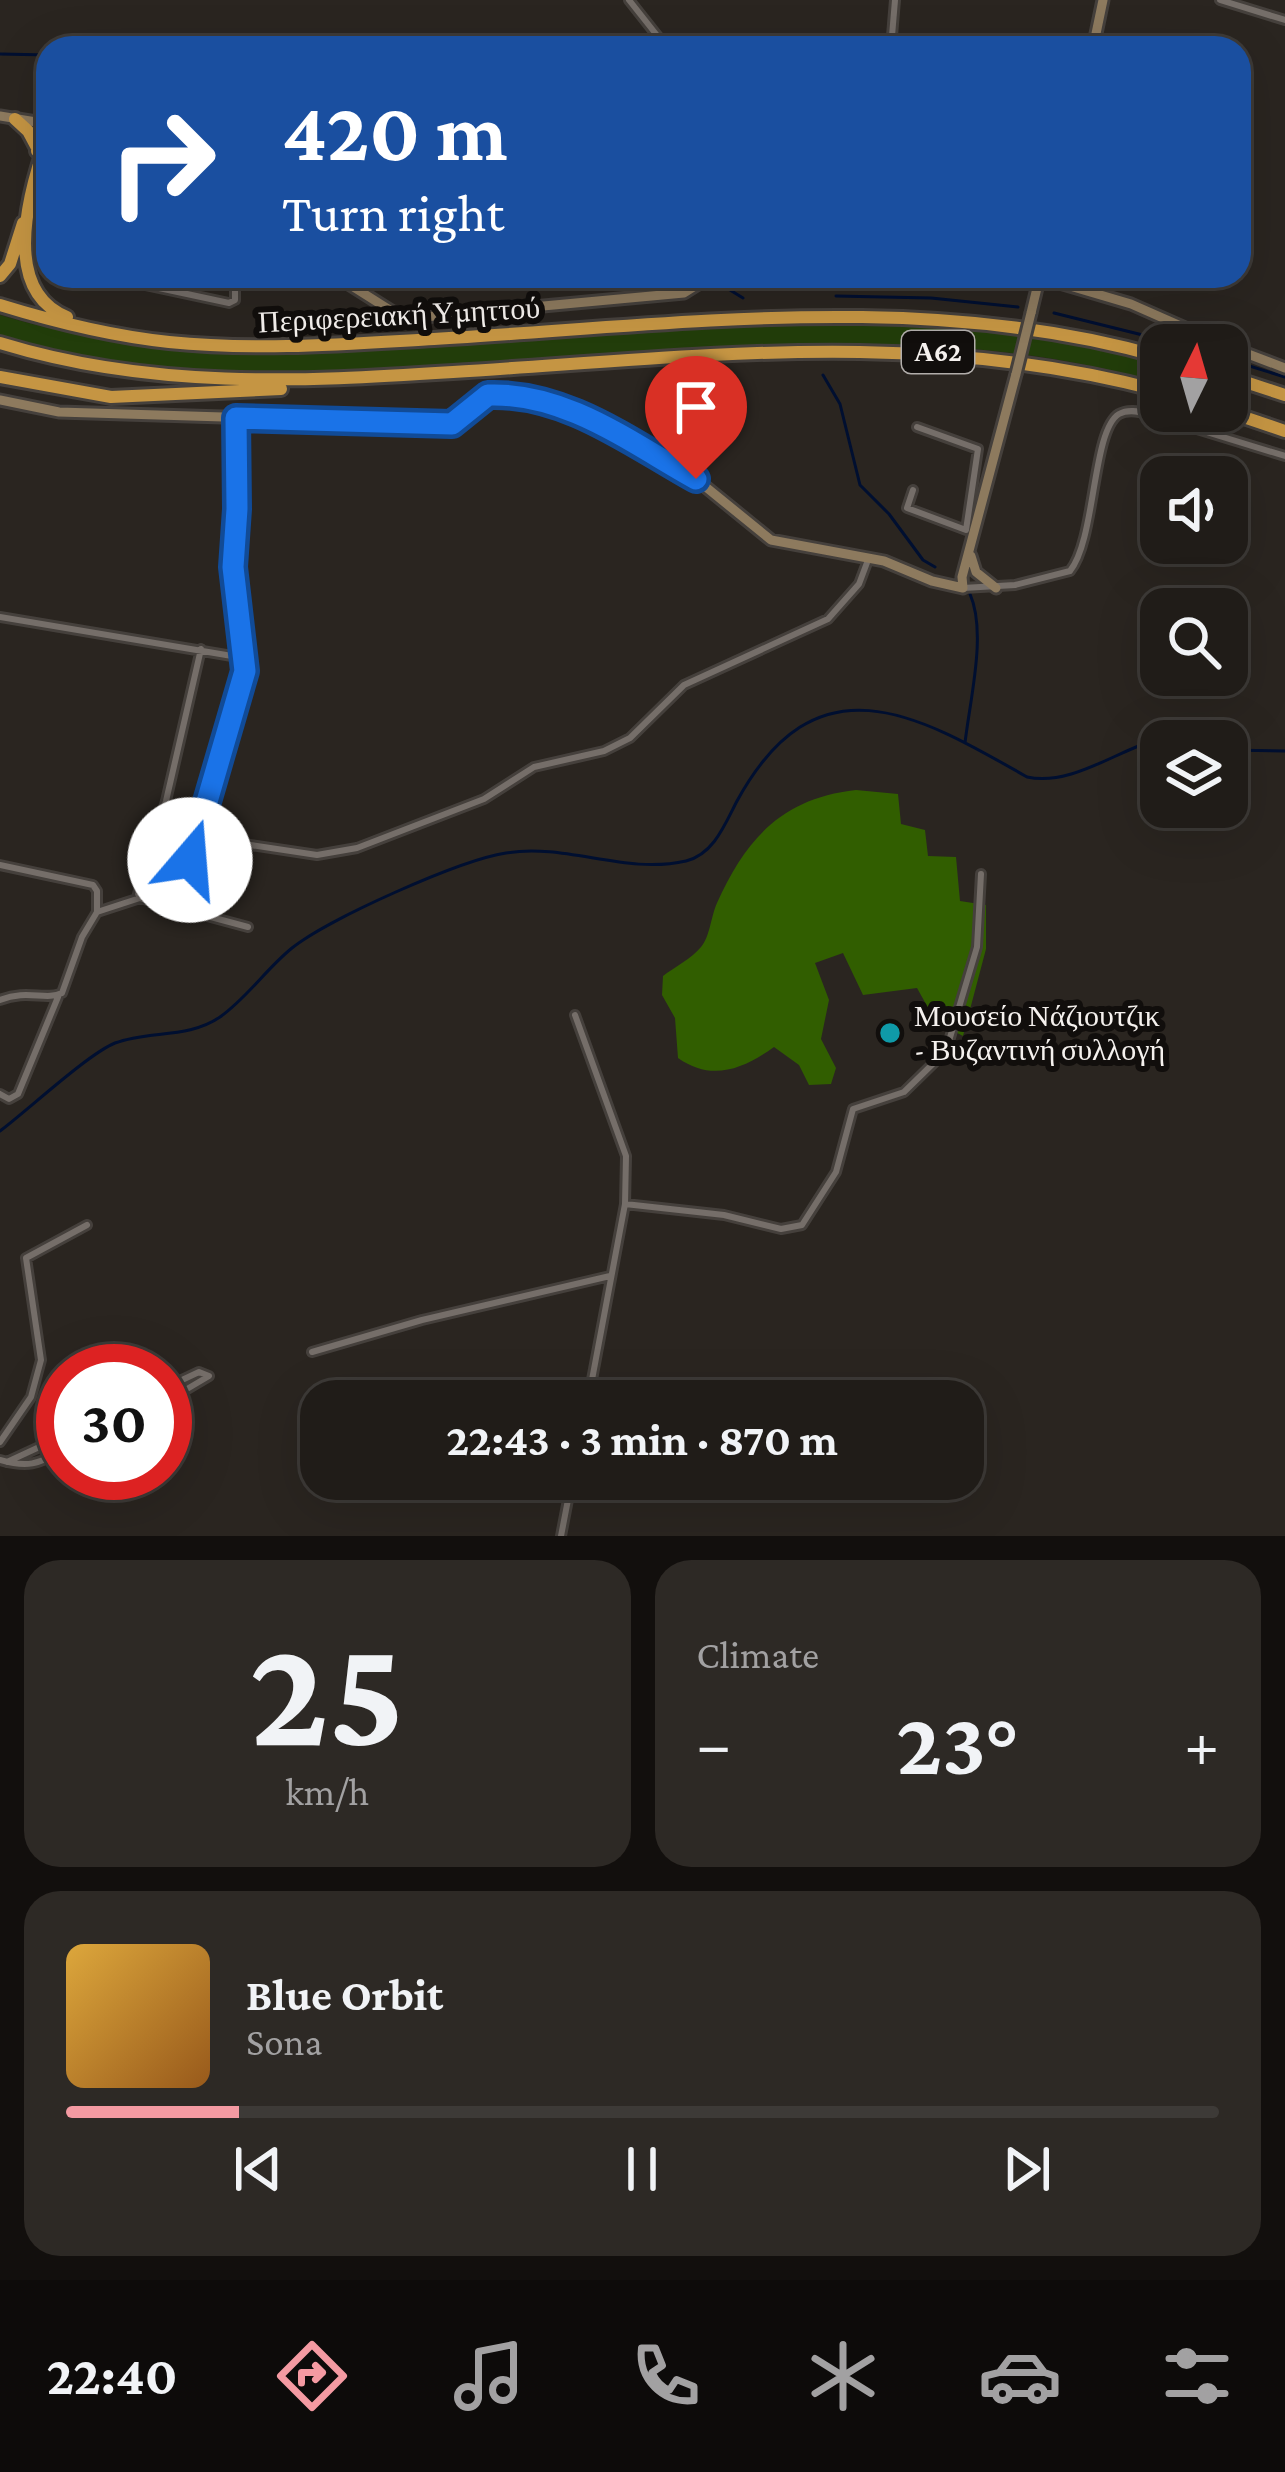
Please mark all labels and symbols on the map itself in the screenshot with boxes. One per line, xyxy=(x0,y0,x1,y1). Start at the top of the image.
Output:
street label: Περιφερειακή Υμηττού xyxy=(257,291,541,339)
north arrow xyxy=(1140,324,1248,432)
road number: Α62 xyxy=(902,331,974,373)
pin xyxy=(645,356,747,479)
position arrow xyxy=(127,797,253,923)
place label: Μουσείο Νάζιουτζικ - Βυζαντινή συλλογή xyxy=(914,999,1165,1066)
marker: Μουσείο Νάζιουτζικ - Βυζαντινή συλλογή xyxy=(877,1020,903,1046)
speed limit sign: 30 xyxy=(36,1344,192,1500)

